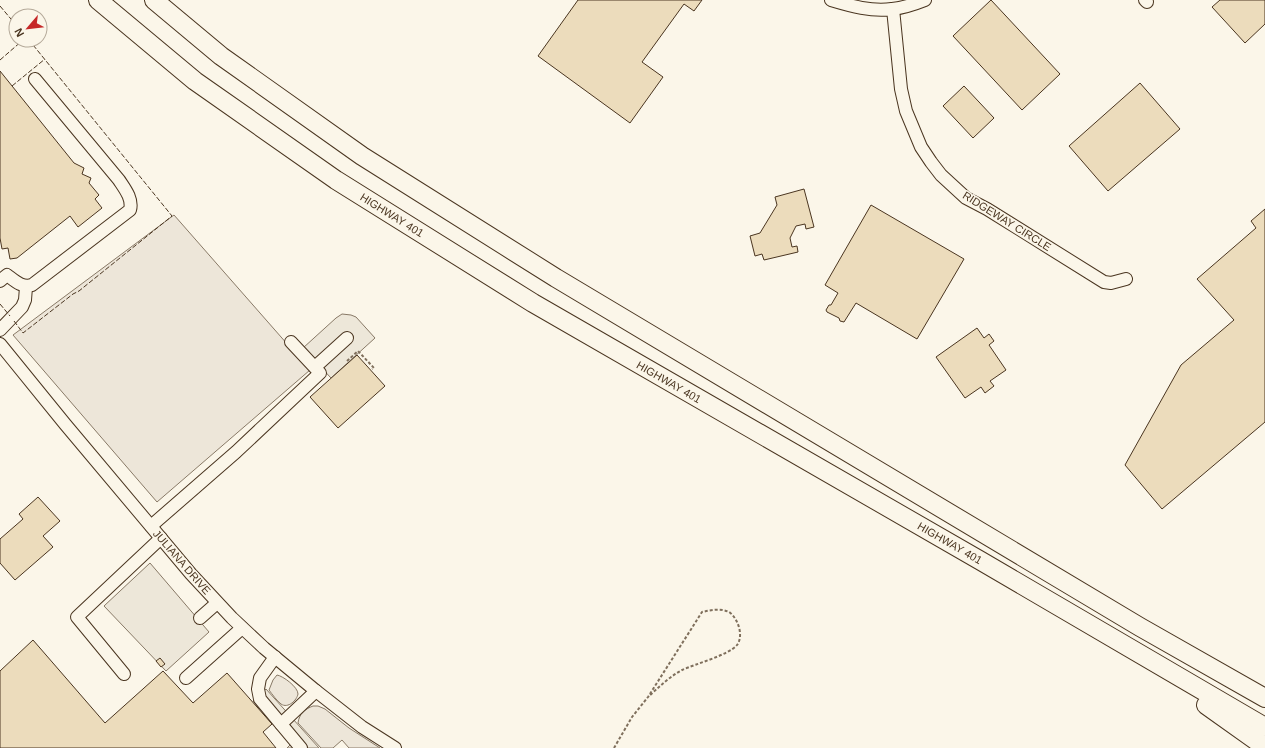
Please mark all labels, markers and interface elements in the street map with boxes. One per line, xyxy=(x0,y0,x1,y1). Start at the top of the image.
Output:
north arrow xyxy=(8,8,48,48)
text: N xyxy=(12,26,26,39)
street label: RIDGEWAY CIRCLE xyxy=(961,189,1053,253)
street label: HIGHWAY 401 xyxy=(358,191,426,239)
street label: HIGHWAY 401 xyxy=(635,359,703,405)
street label: HIGHWAY 401 xyxy=(916,520,984,566)
street label: JULIANA DRIVE xyxy=(151,527,213,597)

